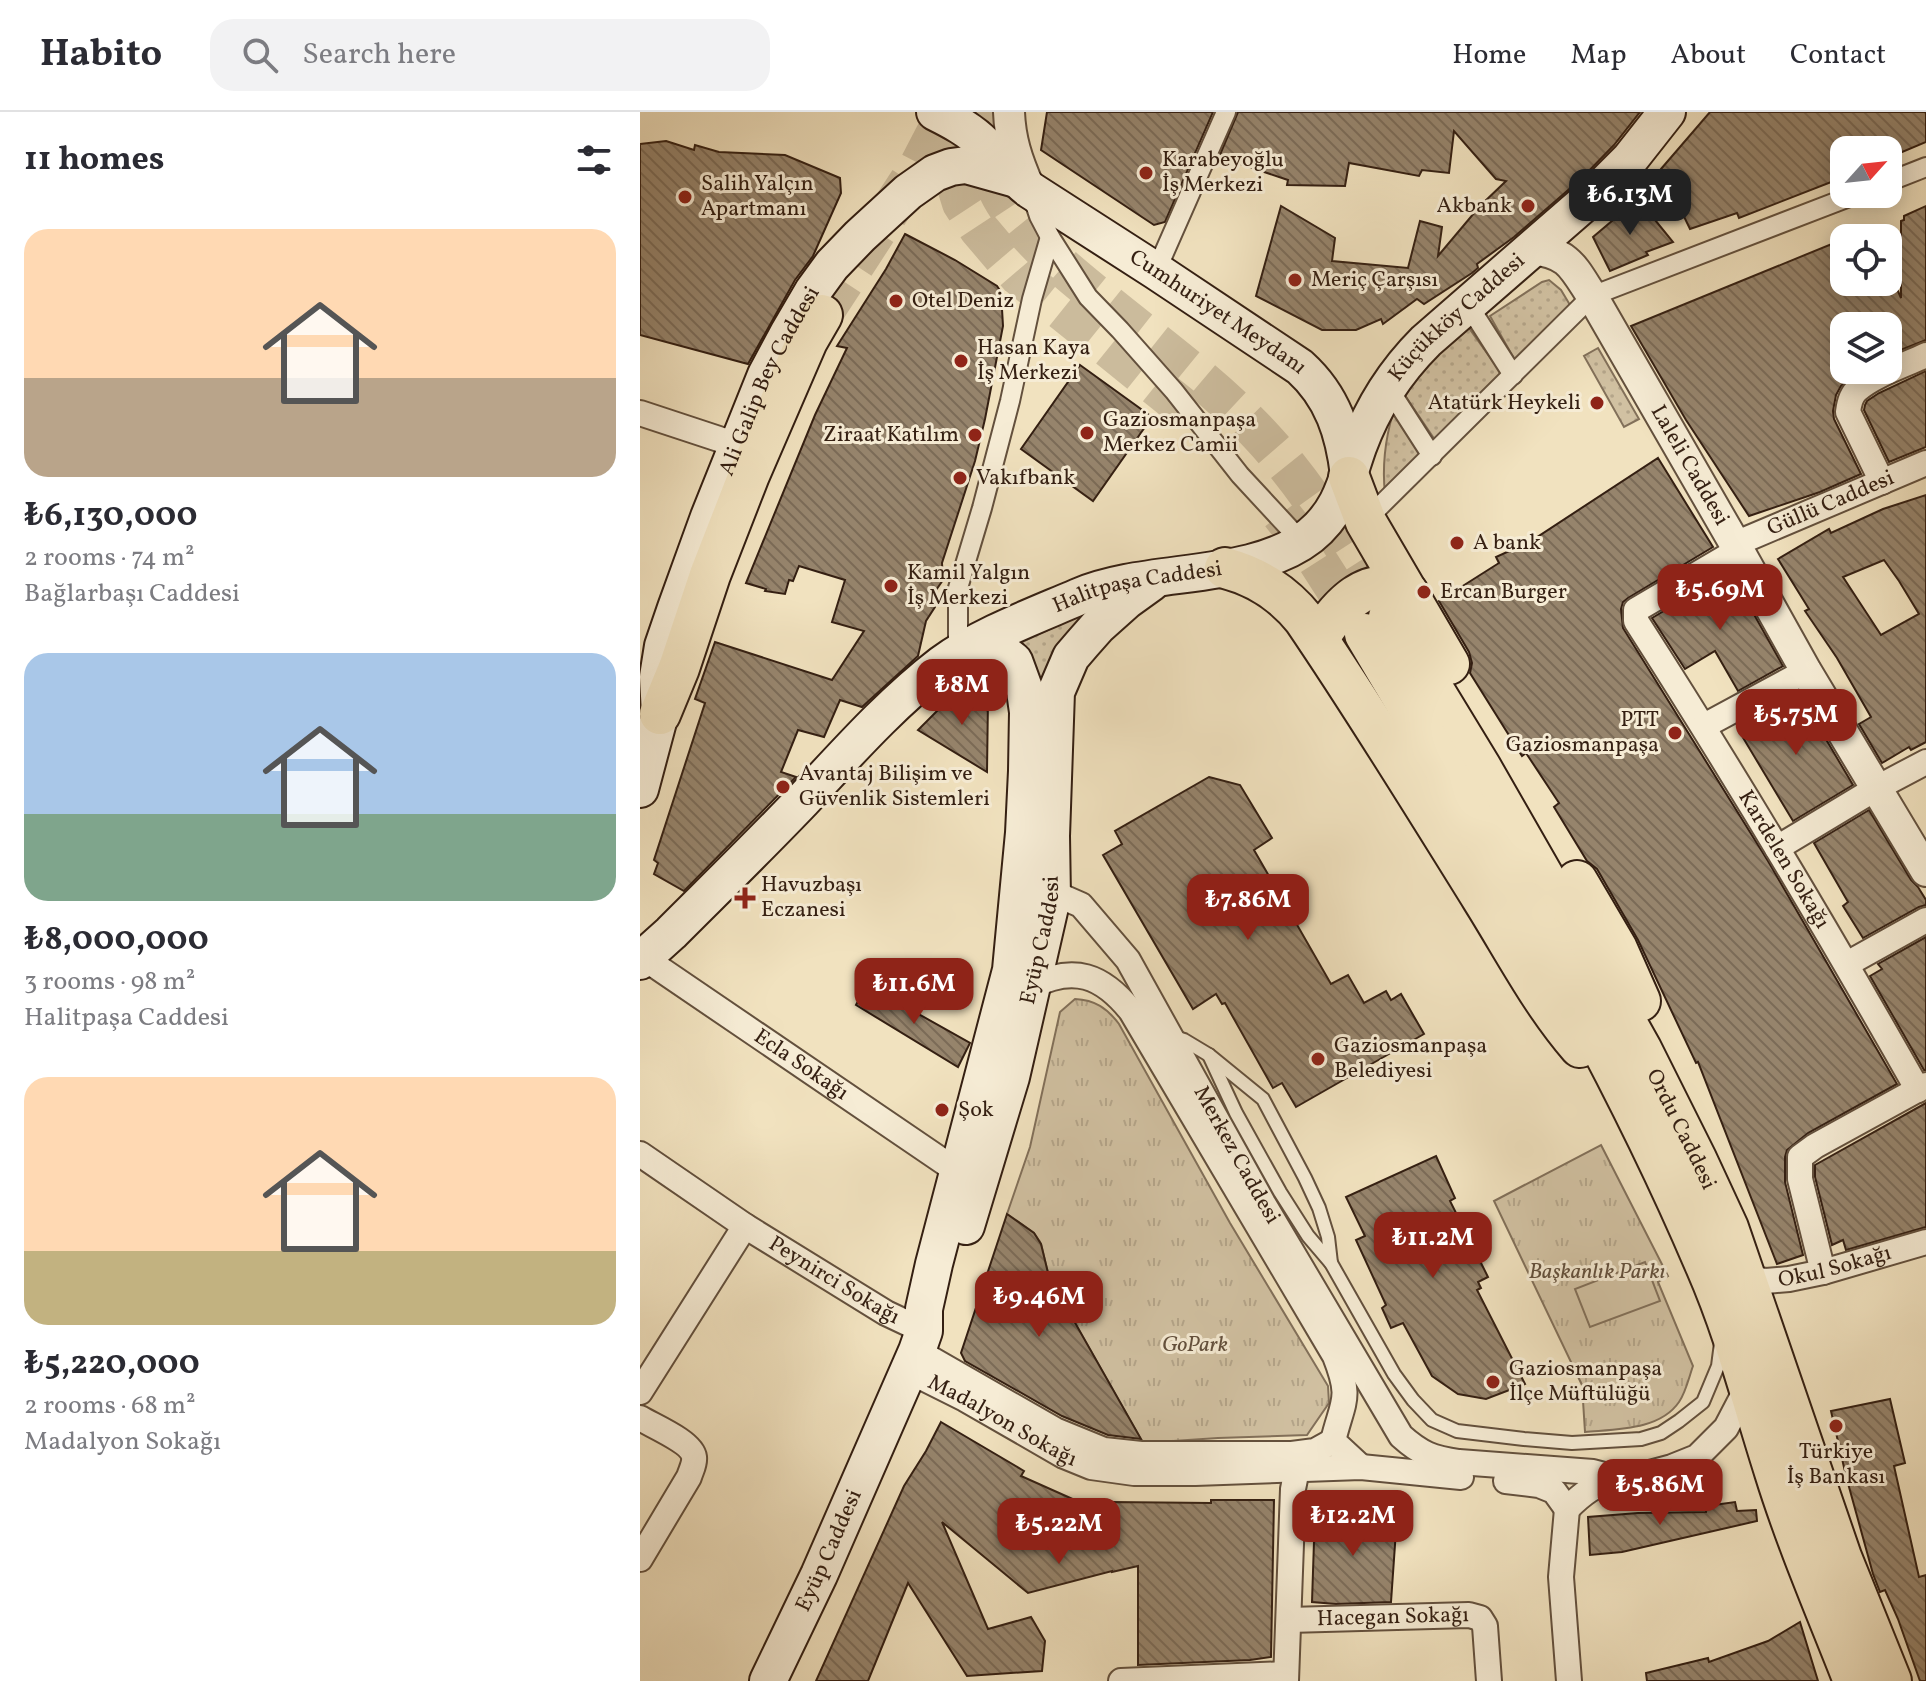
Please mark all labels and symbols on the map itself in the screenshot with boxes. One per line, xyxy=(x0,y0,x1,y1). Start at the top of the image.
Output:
north arrow xyxy=(1830,136,1902,208)
place label: Karabeyoğlu İş Merkezi xyxy=(1162,145,1284,201)
marker: Karabeyoğlu İş Merkezi xyxy=(1137,164,1155,182)
place label: Salih Yalçın Apartmanı xyxy=(701,169,814,225)
pin: ₺6.13M xyxy=(1565,169,1695,237)
marker: Salih Yalçın Apartmanı xyxy=(676,188,694,206)
place label: Akbank xyxy=(1436,191,1512,222)
marker: Akbank xyxy=(1519,197,1537,215)
street label: Cumhuriyet Meydanı xyxy=(1123,242,1314,382)
street label: Küçükköy Caddesi xyxy=(1381,246,1532,388)
place label: Meriç Çarşısı xyxy=(1311,265,1438,296)
marker: Meriç Çarşısı xyxy=(1286,271,1304,289)
street label: Ali Galip Bey Caddesi xyxy=(712,281,828,480)
place label: Otel Deniz xyxy=(912,286,1014,317)
marker: Otel Deniz xyxy=(887,292,905,310)
place label: Hasan Kaya İş Merkezi xyxy=(977,333,1091,389)
marker: Hasan Kaya İş Merkezi xyxy=(952,352,970,370)
place label: Atatürk Heykeli xyxy=(1428,388,1581,419)
marker: Atatürk Heykeli xyxy=(1588,394,1606,412)
street label: Laleli Caddesi xyxy=(1643,399,1737,531)
place label: Gaziosmanpaşa Merkez Camii xyxy=(1103,405,1256,461)
place label: Ziraat Katılım xyxy=(823,420,959,451)
marker: Gaziosmanpaşa Merkez Camii xyxy=(1078,424,1096,442)
marker: Ziraat Katılım xyxy=(966,426,984,444)
place label: Vakıfbank xyxy=(976,463,1075,494)
street label: Güllü Caddesi xyxy=(1762,463,1899,544)
marker: Vakıfbank xyxy=(951,469,969,487)
place label: A bank xyxy=(1473,528,1541,559)
marker: A bank xyxy=(1448,534,1466,552)
street label: Halitpaşa Caddesi xyxy=(1048,554,1224,622)
place label: Kamil Yalgın İş Merkezi xyxy=(907,558,1030,614)
pin: ₺5.69M xyxy=(1655,564,1785,632)
marker: Kamil Yalgın İş Merkezi xyxy=(882,577,900,595)
place label: Ercan Burger xyxy=(1440,577,1567,608)
marker: Ercan Burger xyxy=(1415,583,1433,601)
pin: ₺8M xyxy=(923,659,1001,727)
pin: ₺5.75M xyxy=(1731,689,1861,757)
place label: PTT Gaziosmanpaşa xyxy=(1506,705,1659,761)
marker: PTT Gaziosmanpaşa xyxy=(1666,724,1684,742)
place label: Avantaj Bilişim ve Güvenlik Sistemleri xyxy=(799,759,990,815)
marker: Avantaj Bilişim ve Güvenlik Sistemleri xyxy=(774,778,792,796)
street label: Kardelen Sokağı xyxy=(1730,784,1837,935)
place label: Havuzbaşı Eczanesi xyxy=(761,870,862,926)
pin: ₺7.86M xyxy=(1183,874,1313,942)
street label: Eyüp Caddesi xyxy=(1013,875,1068,1008)
marker: Havuzbaşı Eczanesi xyxy=(736,889,754,907)
pin: ₺11.6M xyxy=(849,958,979,1026)
street label: Ecla Sokağı xyxy=(747,1021,855,1108)
place label: Gaziosmanpaşa Belediyesi xyxy=(1334,1031,1487,1087)
marker: Gaziosmanpaşa Belediyesi xyxy=(1309,1050,1327,1068)
street label: Ordu Caddesi xyxy=(1638,1064,1724,1195)
street label: Merkez Caddesi xyxy=(1185,1080,1288,1230)
place label: Şok xyxy=(958,1095,994,1126)
marker: Şok xyxy=(933,1101,951,1119)
pin: ₺11.2M xyxy=(1368,1212,1498,1280)
street label: Peynirci Sokağı xyxy=(763,1229,905,1333)
street label: Okul Sokağı xyxy=(1777,1237,1895,1295)
park label: Başkanlık Parkı xyxy=(1529,1257,1665,1288)
pin: ₺9.46M xyxy=(974,1271,1104,1339)
park label: GoPark xyxy=(1162,1330,1228,1361)
place label: Gaziosmanpaşa İlçe Müftülüğü xyxy=(1509,1354,1662,1410)
street label: Madalyon Sokağı xyxy=(922,1367,1082,1475)
marker: Gaziosmanpaşa İlçe Müftülüğü xyxy=(1484,1373,1502,1391)
marker: Türkiye İş Bankası xyxy=(1827,1417,1845,1435)
place label: Türkiye İş Bankası xyxy=(1787,1437,1885,1493)
pin: ₺5.86M xyxy=(1595,1459,1725,1527)
street label: Eyüp Caddesi xyxy=(788,1485,870,1617)
pin: ₺12.2M xyxy=(1288,1490,1418,1558)
pin: ₺5.22M xyxy=(994,1498,1124,1566)
street label: Hacegan Sokağı xyxy=(1317,1600,1469,1635)

